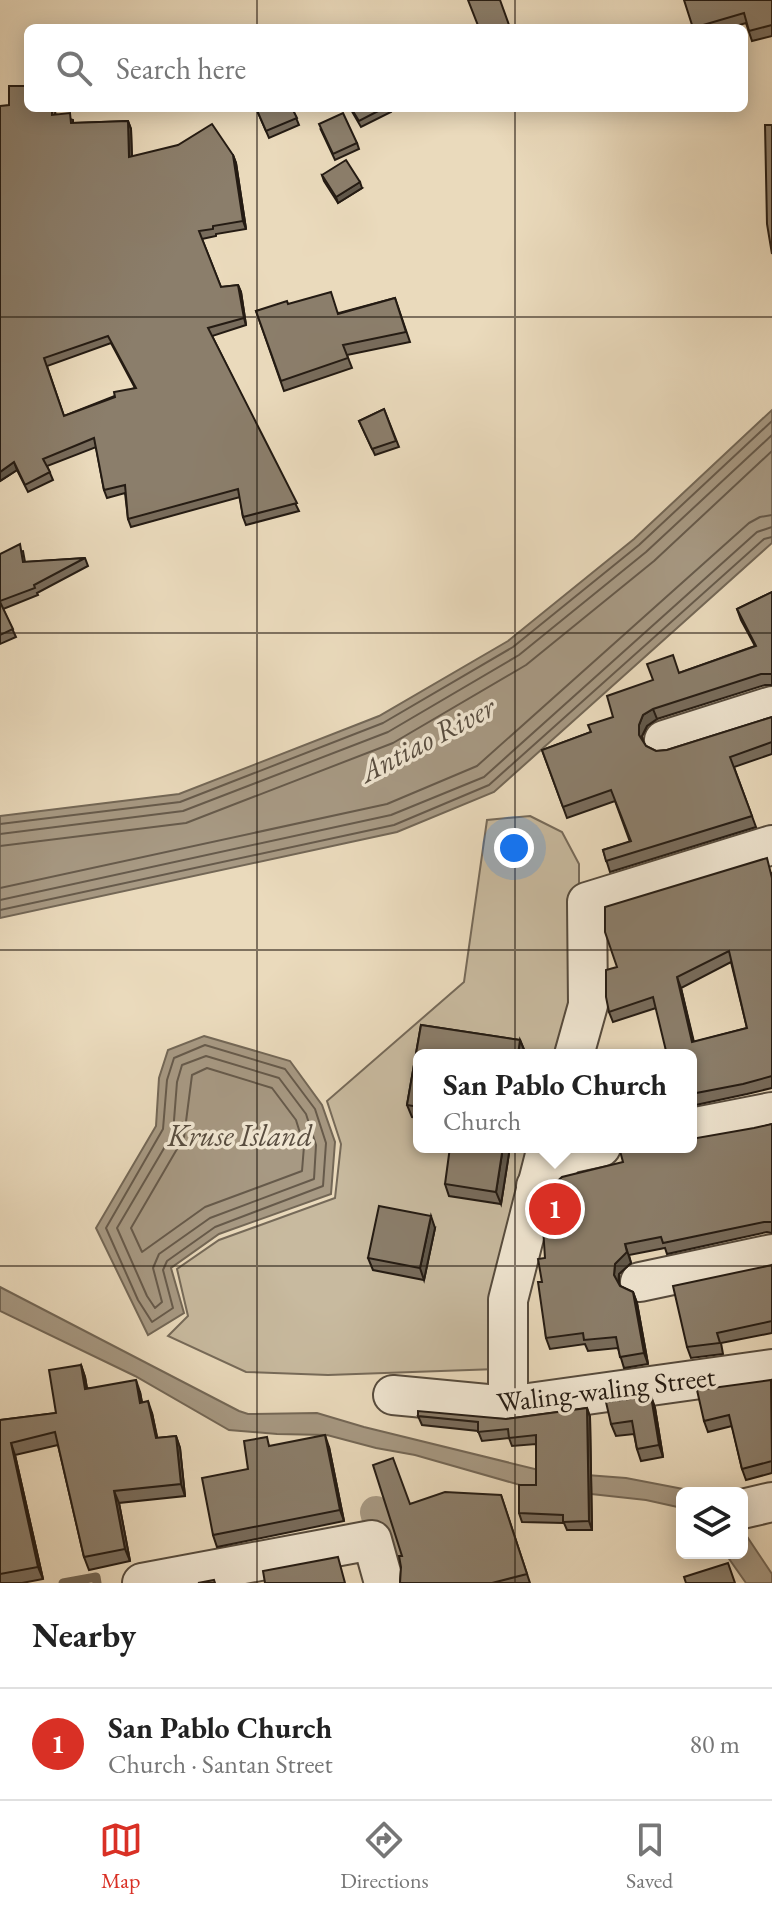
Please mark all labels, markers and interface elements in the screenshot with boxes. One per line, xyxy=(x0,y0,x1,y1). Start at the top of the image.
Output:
search box xyxy=(24,24,748,112)
icon: search xyxy=(52,46,96,90)
text: Search here xyxy=(116,49,246,88)
water label: Antiao River xyxy=(351,686,503,792)
your location xyxy=(494,828,534,868)
popup xyxy=(413,1049,697,1153)
text: San Pablo Church xyxy=(443,1065,667,1104)
text: Church xyxy=(443,1104,521,1138)
water label: Kruse Island xyxy=(167,1116,313,1155)
pin: 1 xyxy=(529,1179,581,1239)
street label: Waling-waling Street xyxy=(495,1358,717,1420)
map controls xyxy=(676,1487,748,1559)
button: layers xyxy=(676,1487,748,1559)
text: Nearby xyxy=(32,1613,136,1657)
text: San Pablo Church xyxy=(108,1708,332,1747)
text: 1 xyxy=(51,1727,65,1761)
text: 80 m xyxy=(690,1727,740,1761)
text: Church · Santan Street xyxy=(108,1747,333,1781)
tab: Map xyxy=(99,1818,143,1895)
tab: Directions xyxy=(340,1818,429,1895)
tab: Saved xyxy=(626,1818,673,1895)

